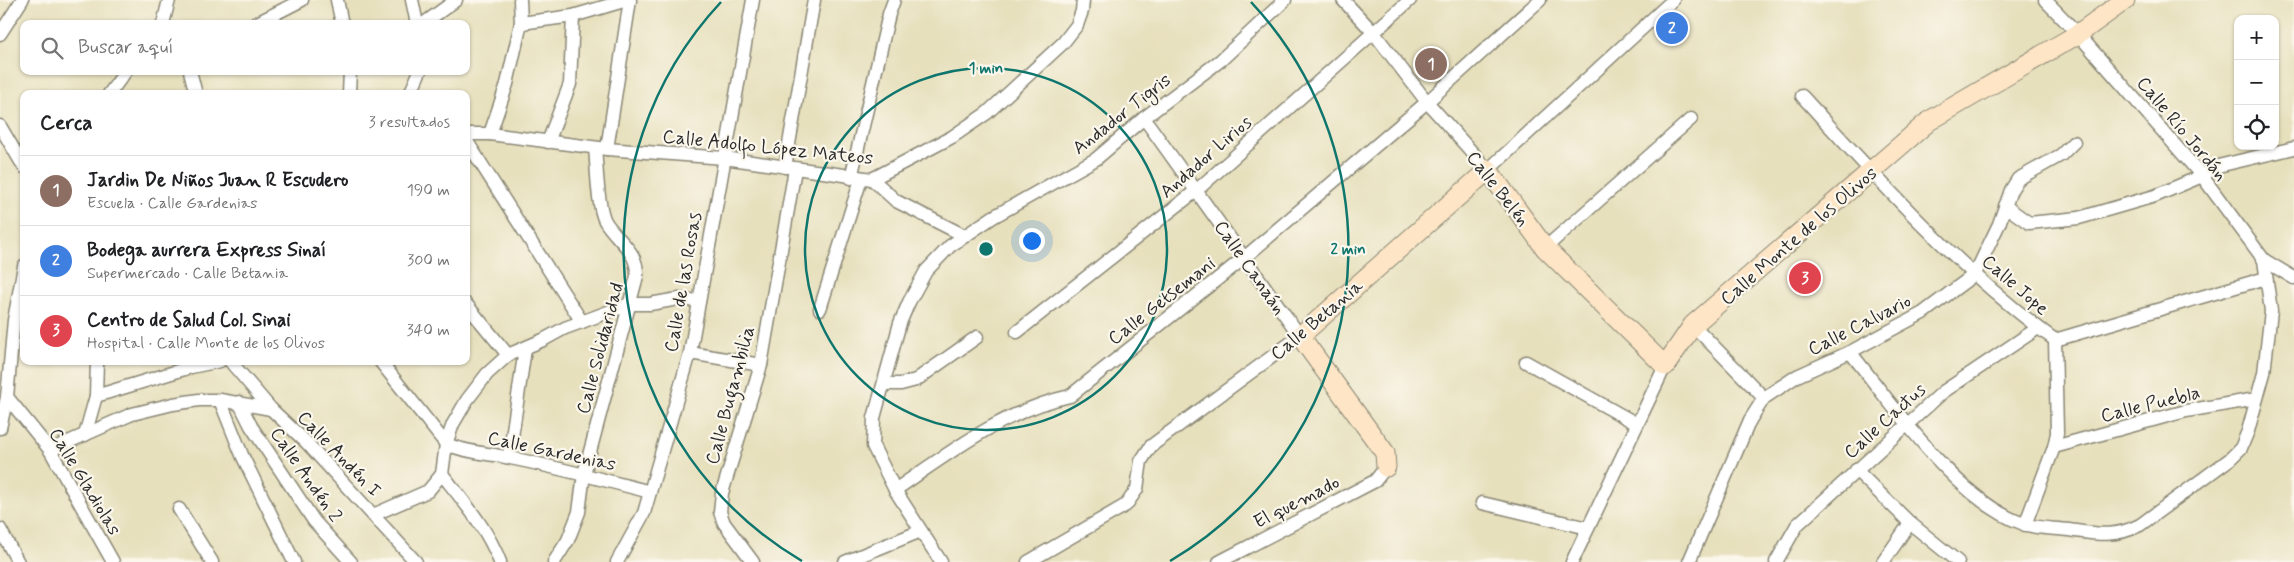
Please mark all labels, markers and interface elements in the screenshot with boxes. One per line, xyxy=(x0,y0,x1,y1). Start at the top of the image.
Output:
pin: 2 xyxy=(1656,9,1688,47)
map controls xyxy=(2234,15,2279,150)
button: + xyxy=(2234,15,2279,60)
search box xyxy=(20,20,470,75)
icon: search xyxy=(38,34,66,62)
text: Buscar aquí xyxy=(78,35,173,60)
pin: 1 xyxy=(1415,45,1447,83)
text: 1 min xyxy=(969,59,1003,79)
button: − xyxy=(2234,60,2279,105)
street label: Andador Tigris xyxy=(1067,68,1178,162)
street label: Calle Río Jordán xyxy=(2131,71,2233,187)
button: locate xyxy=(2234,105,2279,150)
text: Cerca xyxy=(40,109,93,137)
street label: Andador Lirios xyxy=(1155,110,1258,204)
text: 3 resultados xyxy=(369,112,450,133)
street label: Calle Adolfo López Mateos xyxy=(661,124,874,174)
street label: Calle Belén xyxy=(1460,146,1535,232)
street label: Calle Monte de los Olivos xyxy=(1715,161,1883,311)
text: Jardin De Niños Juan R Escudero xyxy=(87,168,348,193)
text: 1 xyxy=(52,180,60,201)
text: 190 m xyxy=(407,180,450,201)
text: Escuela · Calle Gardenias xyxy=(87,193,258,214)
street label: Calle de las Rosas xyxy=(659,210,708,354)
street label: Calle Canaán xyxy=(1208,216,1292,320)
your location xyxy=(1019,228,1045,254)
text: Bodega aurrera Express Sinaí xyxy=(87,238,326,263)
centre of rings xyxy=(977,240,995,258)
text: 2 min xyxy=(1330,240,1366,260)
street label: Calle Jope xyxy=(1976,249,2054,321)
text: 2 xyxy=(52,250,60,271)
text: 300 m xyxy=(407,250,450,271)
street label: Calle Getsemani xyxy=(1103,251,1221,351)
pin: 3 xyxy=(1789,259,1821,297)
text: Supermercado · Calle Betania xyxy=(87,263,288,284)
street label: Calle Betania xyxy=(1265,274,1369,366)
street label: Calle Solidaridad xyxy=(571,280,630,417)
street label: Calle Calvario xyxy=(1804,289,1916,362)
text: Centro de Salud Col. Sinai xyxy=(87,308,291,333)
text: 3 xyxy=(52,320,60,341)
text: 340 m xyxy=(406,320,450,341)
street label: Calle Bugambilia xyxy=(700,323,764,468)
text: Hospital · Calle Monte de los Olivos xyxy=(87,333,325,354)
street label: Calle Cactus xyxy=(1839,377,1932,465)
street label: Calle Puebla xyxy=(2098,380,2203,429)
street label: Calle Andén I xyxy=(291,405,386,503)
street label: Calle Gladiolas xyxy=(43,423,127,540)
street label: Calle Andén 2 xyxy=(264,423,348,527)
street label: Calle Gardenias xyxy=(485,426,618,477)
street label: El quemado xyxy=(1249,470,1344,535)

